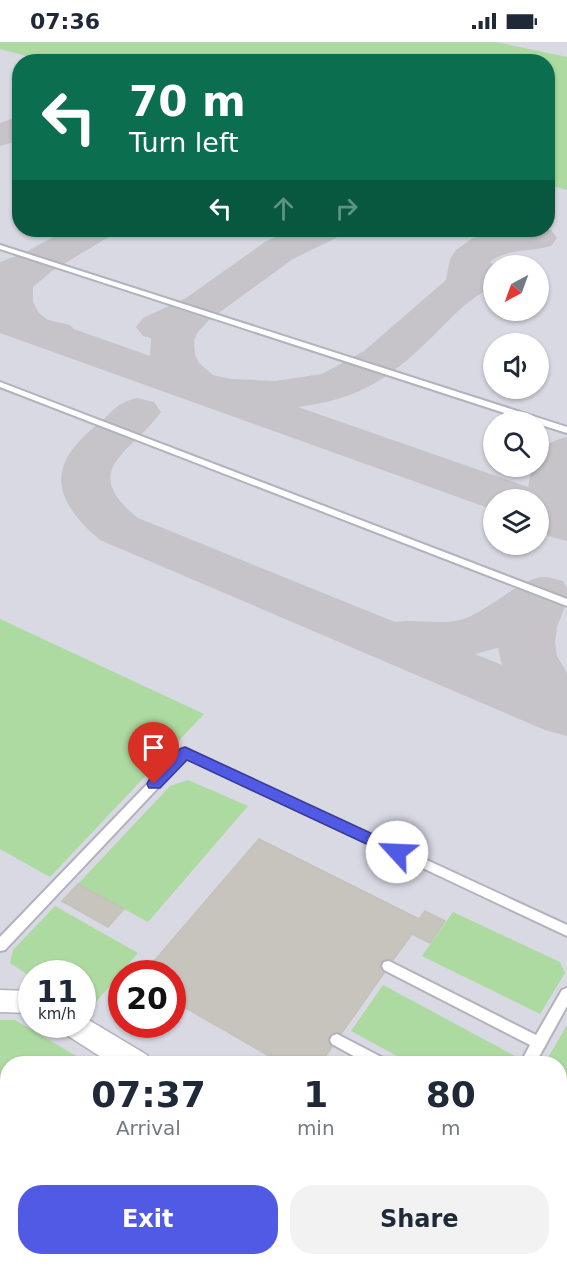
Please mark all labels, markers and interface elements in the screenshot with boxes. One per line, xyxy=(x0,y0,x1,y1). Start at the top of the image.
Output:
text: 07:36 xyxy=(30,9,100,34)
text: 70 m xyxy=(129,77,246,126)
icon: left xyxy=(30,78,108,156)
text: Turn left xyxy=(129,127,239,158)
icon: left xyxy=(204,192,237,225)
icon: ahead xyxy=(267,192,300,225)
icon: right xyxy=(330,192,363,225)
north arrow xyxy=(483,255,549,321)
map controls xyxy=(483,255,549,555)
button: sound xyxy=(483,333,549,399)
button: search xyxy=(483,411,549,477)
button: layers xyxy=(483,489,549,555)
pin xyxy=(128,722,179,784)
icon: arrive xyxy=(137,731,170,764)
position arrow xyxy=(365,820,429,884)
speed limit sign: 20 xyxy=(108,960,186,1038)
text: 11 xyxy=(36,974,78,1009)
text: km/h xyxy=(38,1005,76,1023)
text: 07:37 xyxy=(91,1074,206,1115)
text: 1 xyxy=(303,1074,328,1115)
text: 80 xyxy=(426,1074,476,1115)
text: Arrival xyxy=(116,1116,181,1140)
text: min xyxy=(297,1116,335,1140)
text: m xyxy=(441,1116,461,1140)
button: Exit xyxy=(18,1185,278,1254)
button: Share xyxy=(290,1185,549,1254)

